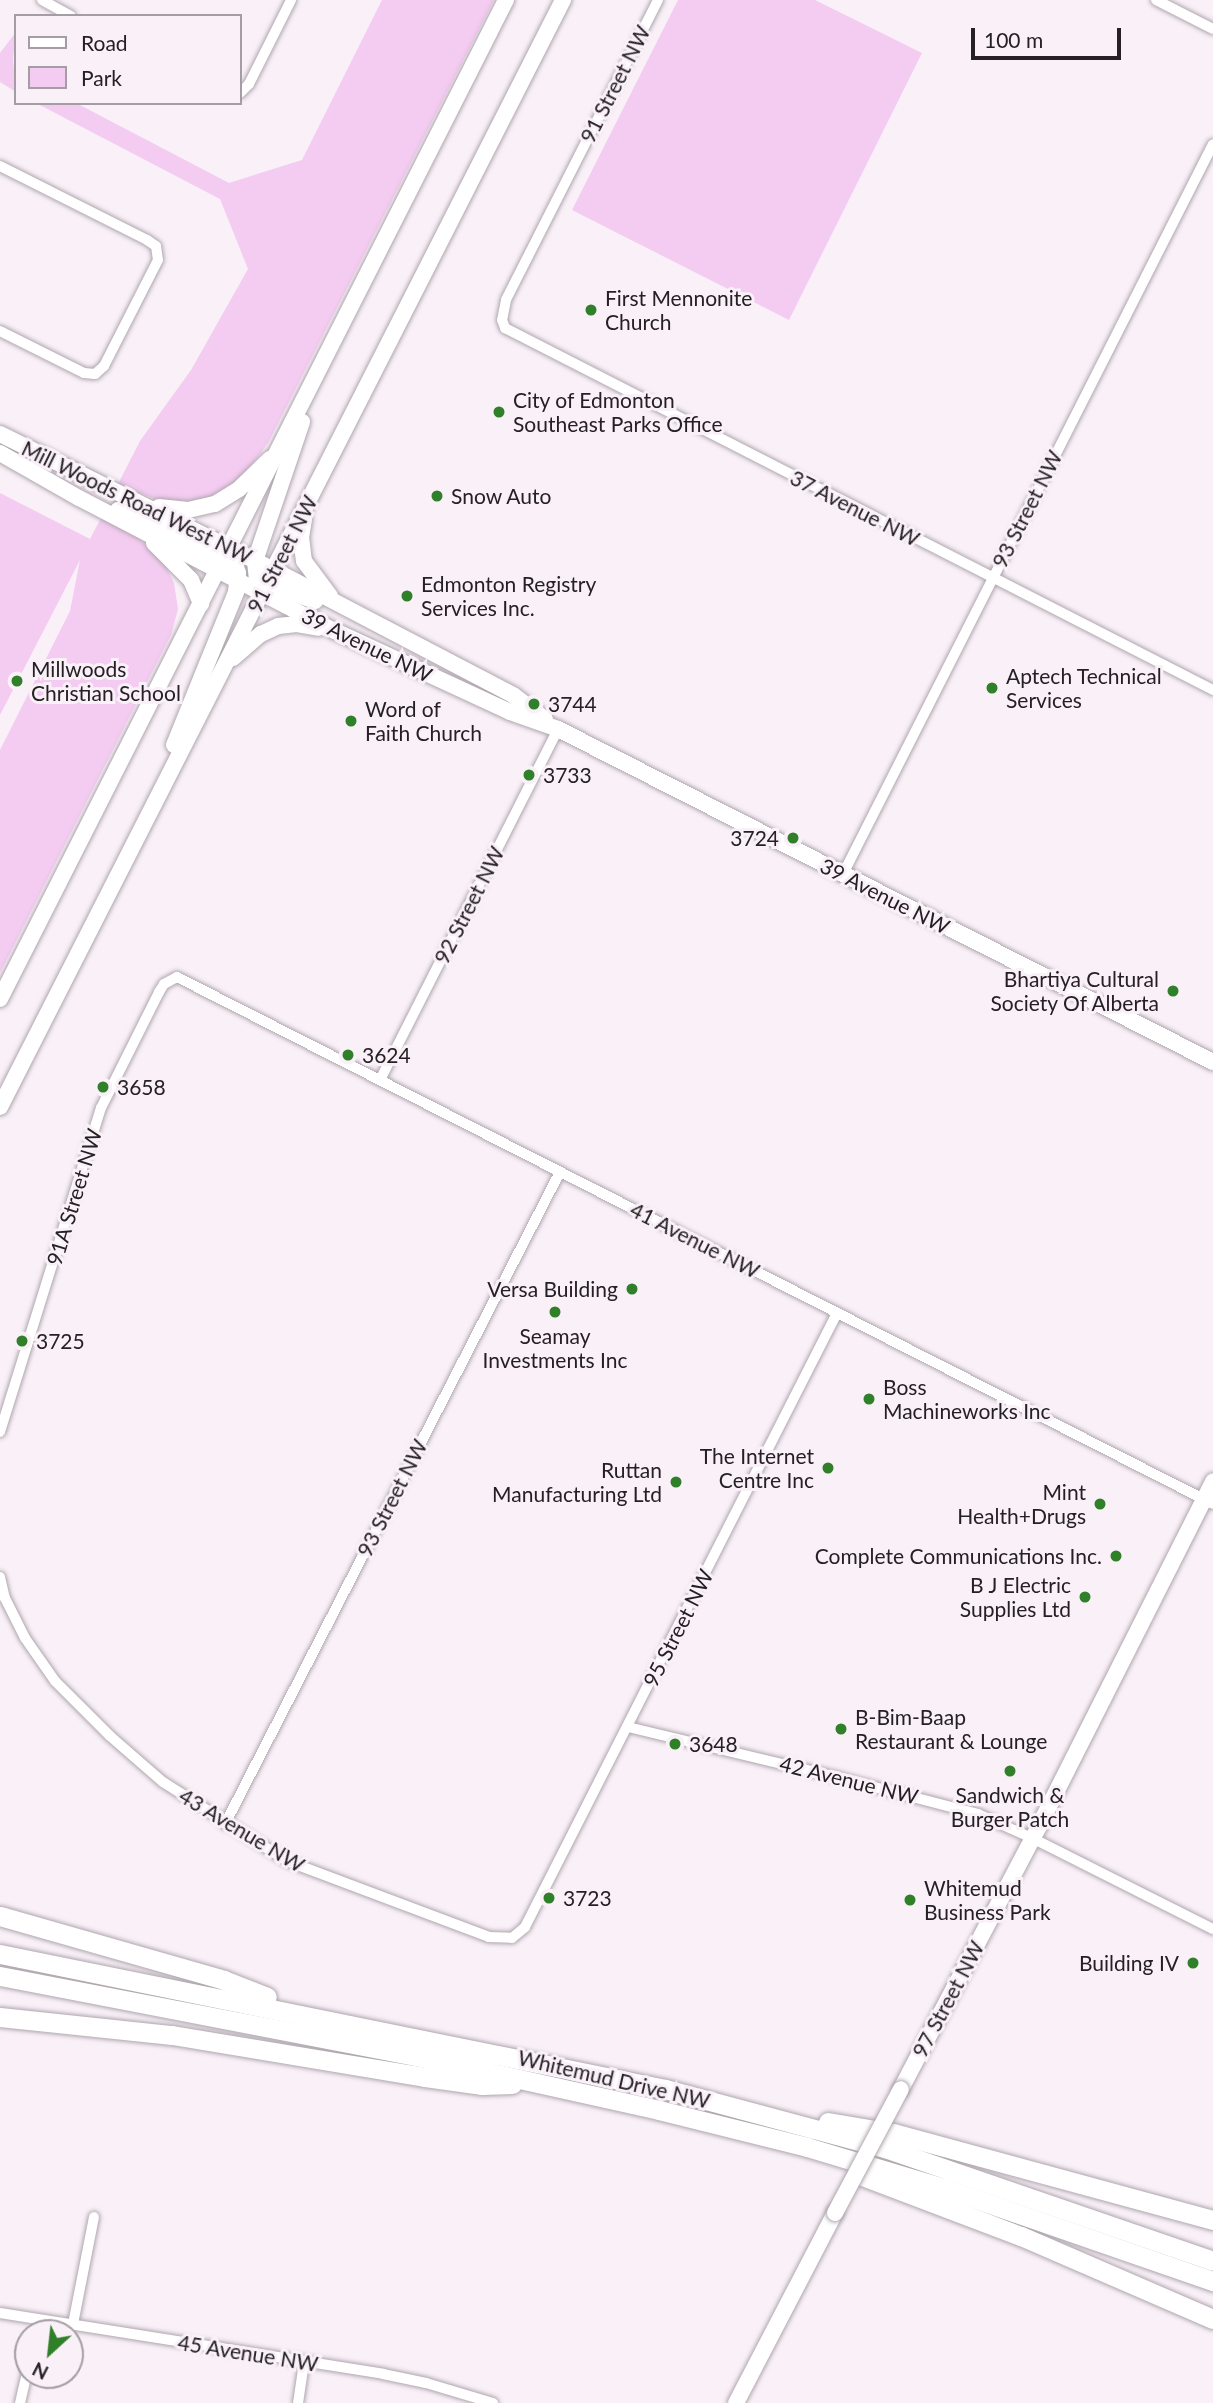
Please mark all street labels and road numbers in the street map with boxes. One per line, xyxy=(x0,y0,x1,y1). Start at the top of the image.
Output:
street label: 91 Street NW xyxy=(575,21,655,147)
street label: Mill Woods Road West NW xyxy=(17,435,257,569)
street label: 93 Street NW xyxy=(987,446,1067,572)
street label: 37 Avenue NW xyxy=(786,464,924,552)
street label: 91 Street NW xyxy=(242,491,322,617)
street label: 39 Avenue NW xyxy=(297,602,437,688)
street label: 92 Street NW xyxy=(429,842,509,968)
street label: 39 Avenue NW xyxy=(816,852,954,940)
street label: 91A Street NW xyxy=(41,1125,107,1269)
street label: 41 Avenue NW xyxy=(626,1196,764,1284)
street label: 93 Street NW xyxy=(352,1435,432,1561)
street label: 95 Street NW xyxy=(638,1565,718,1691)
street label: 42 Avenue NW xyxy=(777,1751,921,1809)
street label: 43 Avenue NW xyxy=(174,1783,310,1877)
street label: 97 Street NW xyxy=(907,1936,989,2062)
street label: Whitemud Drive NW xyxy=(516,2045,712,2113)
street label: 45 Avenue NW xyxy=(176,2329,320,2377)

